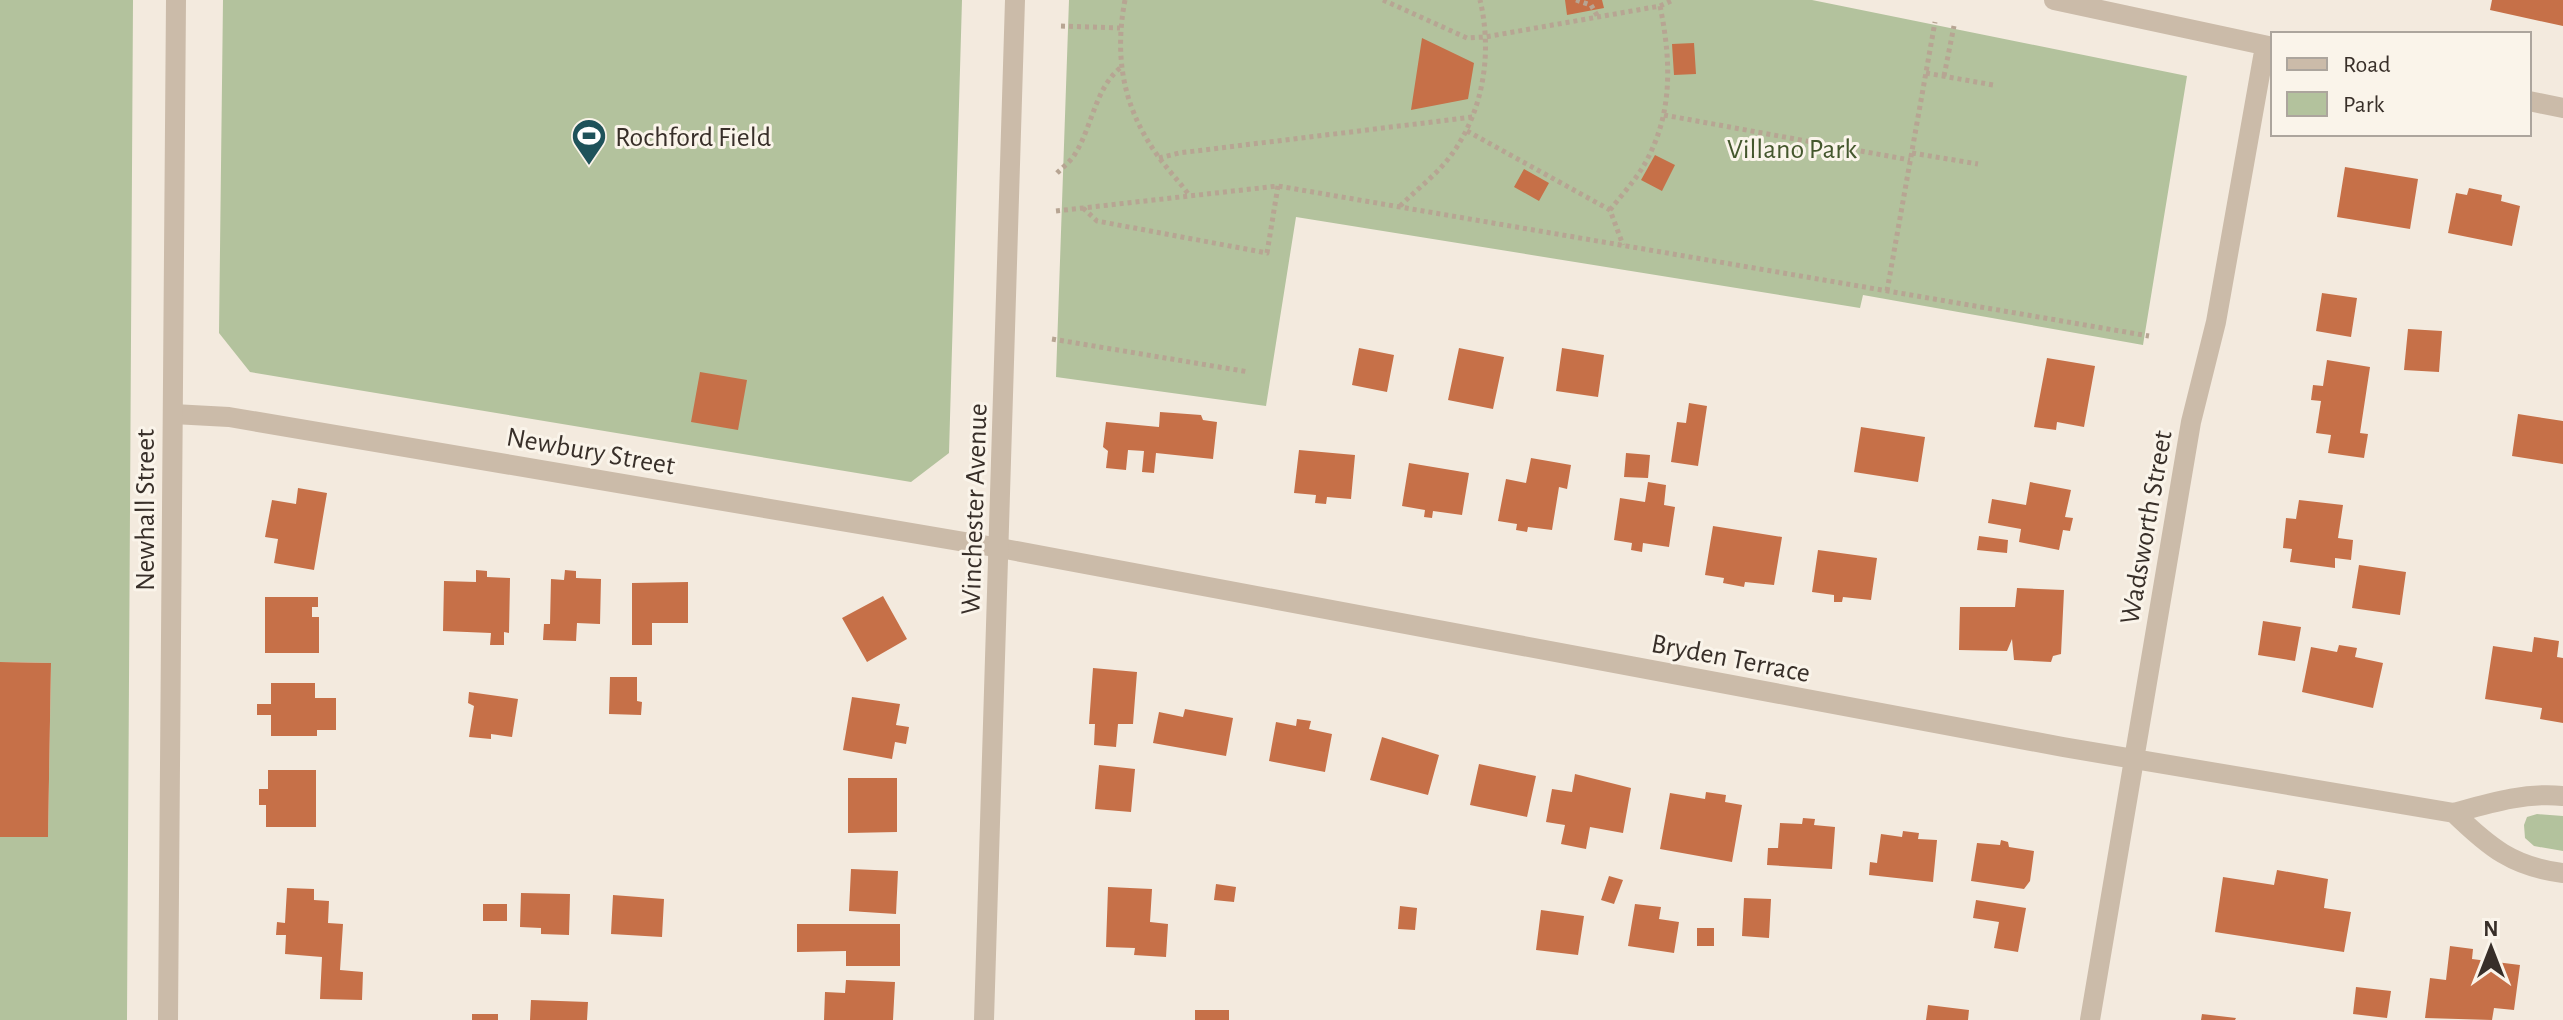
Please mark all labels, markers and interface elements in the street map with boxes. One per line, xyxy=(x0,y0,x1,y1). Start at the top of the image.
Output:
legend xyxy=(2271,32,2531,136)
text: Road xyxy=(2343,53,2391,77)
text: Park xyxy=(2343,93,2384,117)
sports icon: Rochford Field xyxy=(570,117,608,167)
place label: Rochford Field xyxy=(615,124,771,152)
park label: Villano Park xyxy=(1727,136,1857,164)
street label: Winchester Avenue xyxy=(957,403,993,615)
street label: Newbury Street xyxy=(504,423,677,481)
street label: Wadsworth Street xyxy=(2116,428,2178,626)
street label: Newhall Street xyxy=(132,429,160,591)
street label: Bryden Terrace xyxy=(1649,630,1812,688)
north arrow xyxy=(2451,908,2531,988)
text: N xyxy=(2483,918,2499,940)

